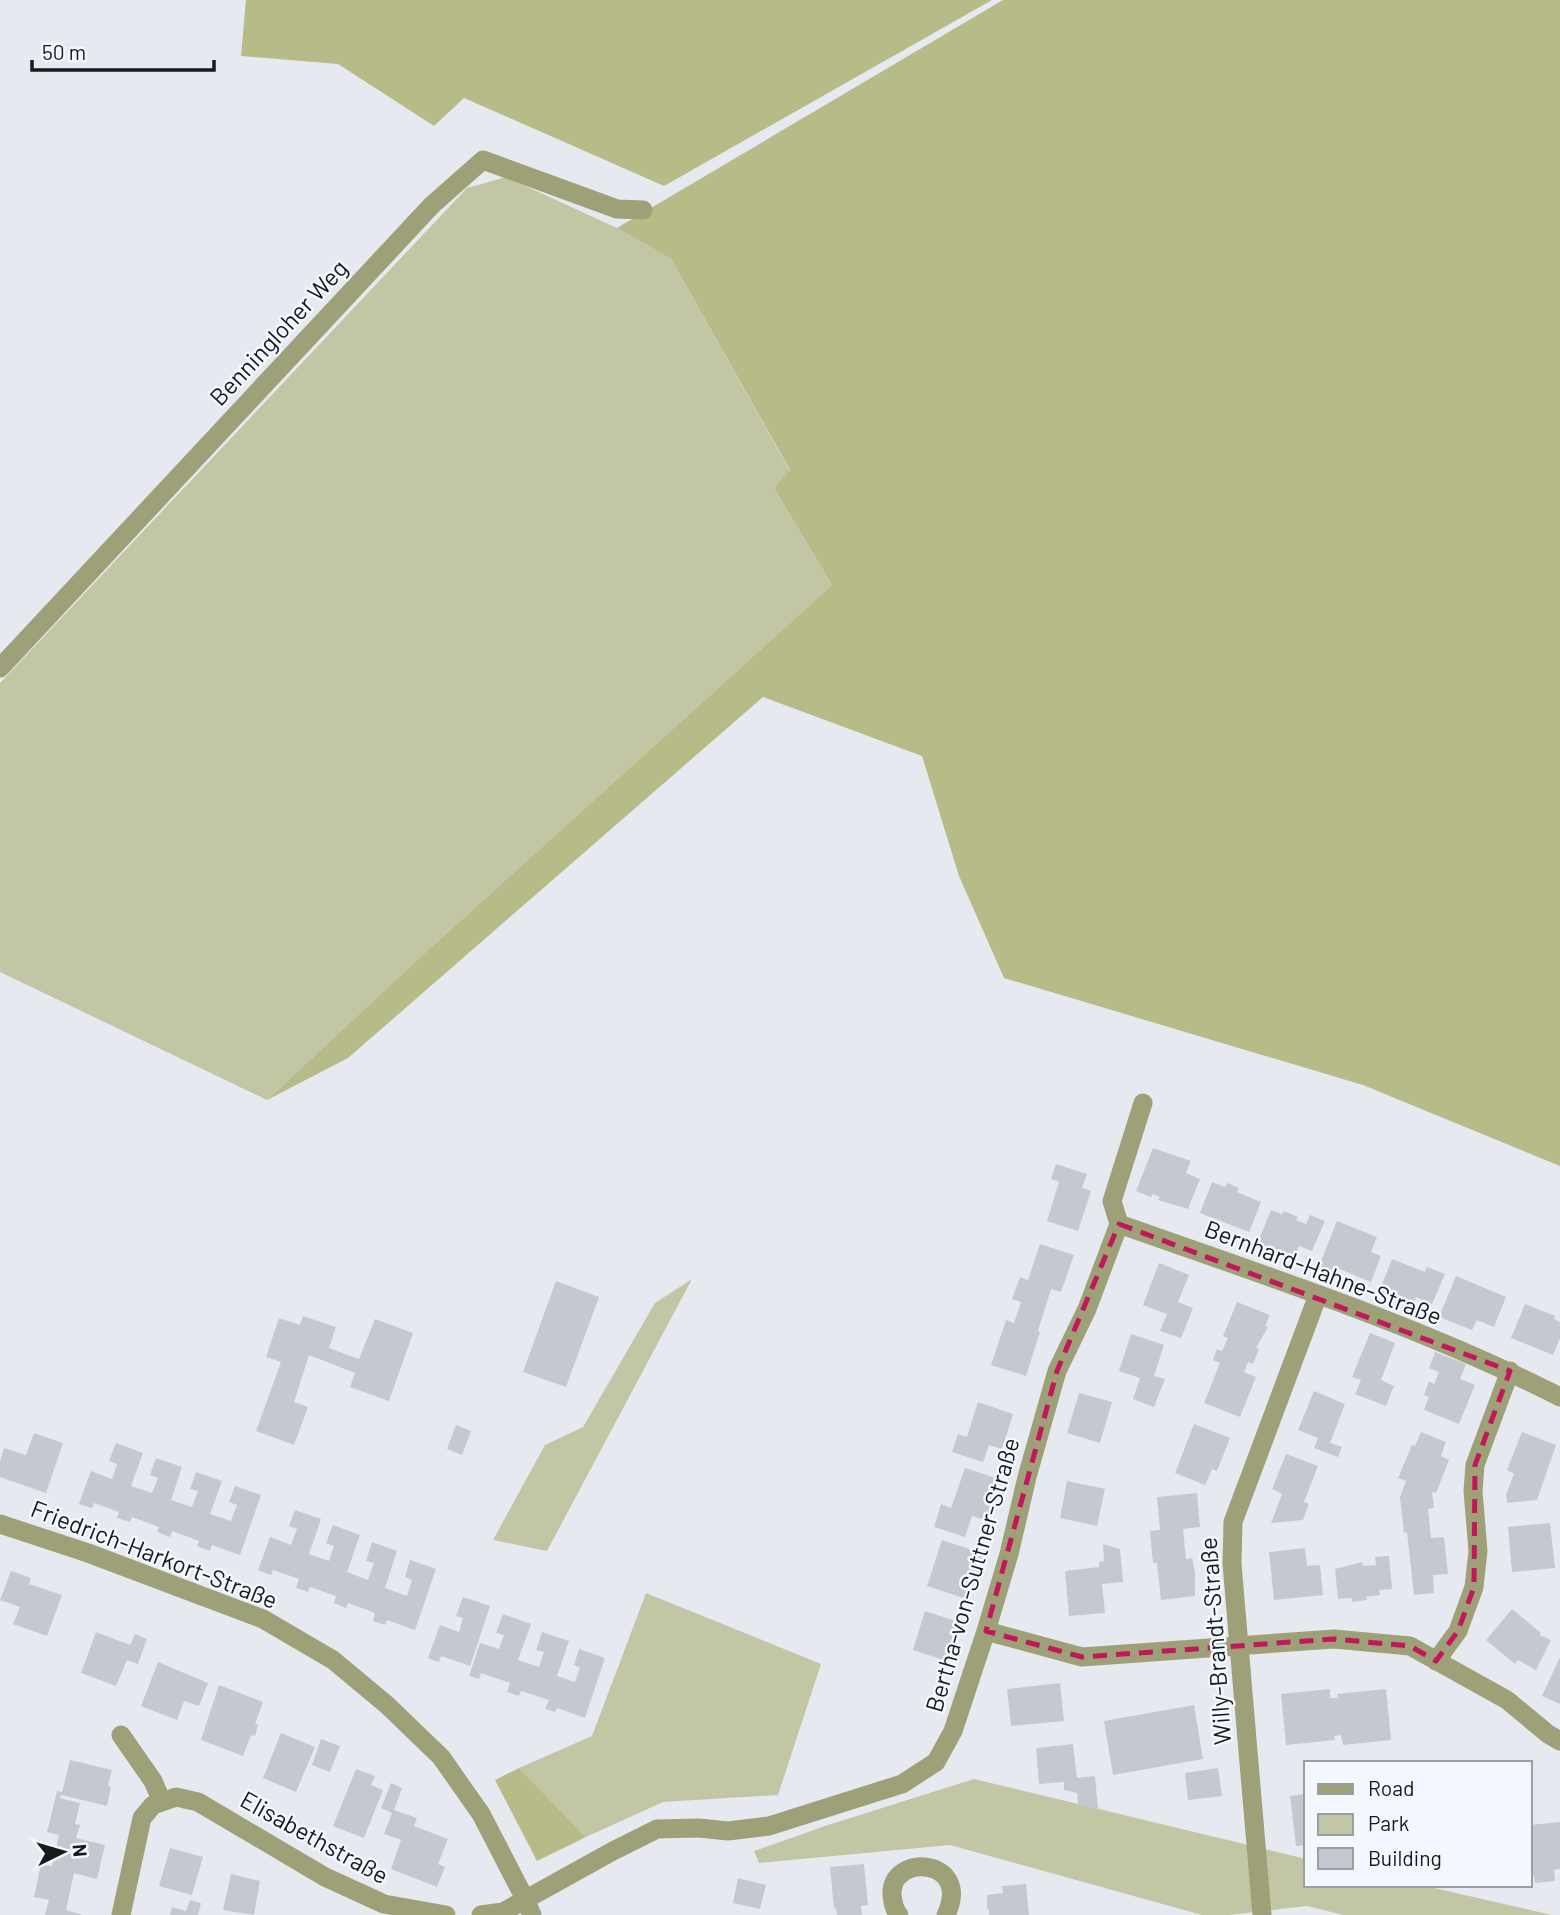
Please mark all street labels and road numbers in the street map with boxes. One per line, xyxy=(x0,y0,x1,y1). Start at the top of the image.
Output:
street label: Benningloher Weg xyxy=(203,253,353,411)
street label: Bernhard-Hahne-Straße xyxy=(1201,1213,1446,1330)
street label: Bertha-von-Suttner-Straße xyxy=(918,1434,1025,1715)
street label: Friedrich-Harkort-Straße xyxy=(27,1493,282,1614)
street label: Willy-Brandt-Straße xyxy=(1193,1536,1236,1746)
street label: Elisabethstraße xyxy=(236,1784,394,1889)

